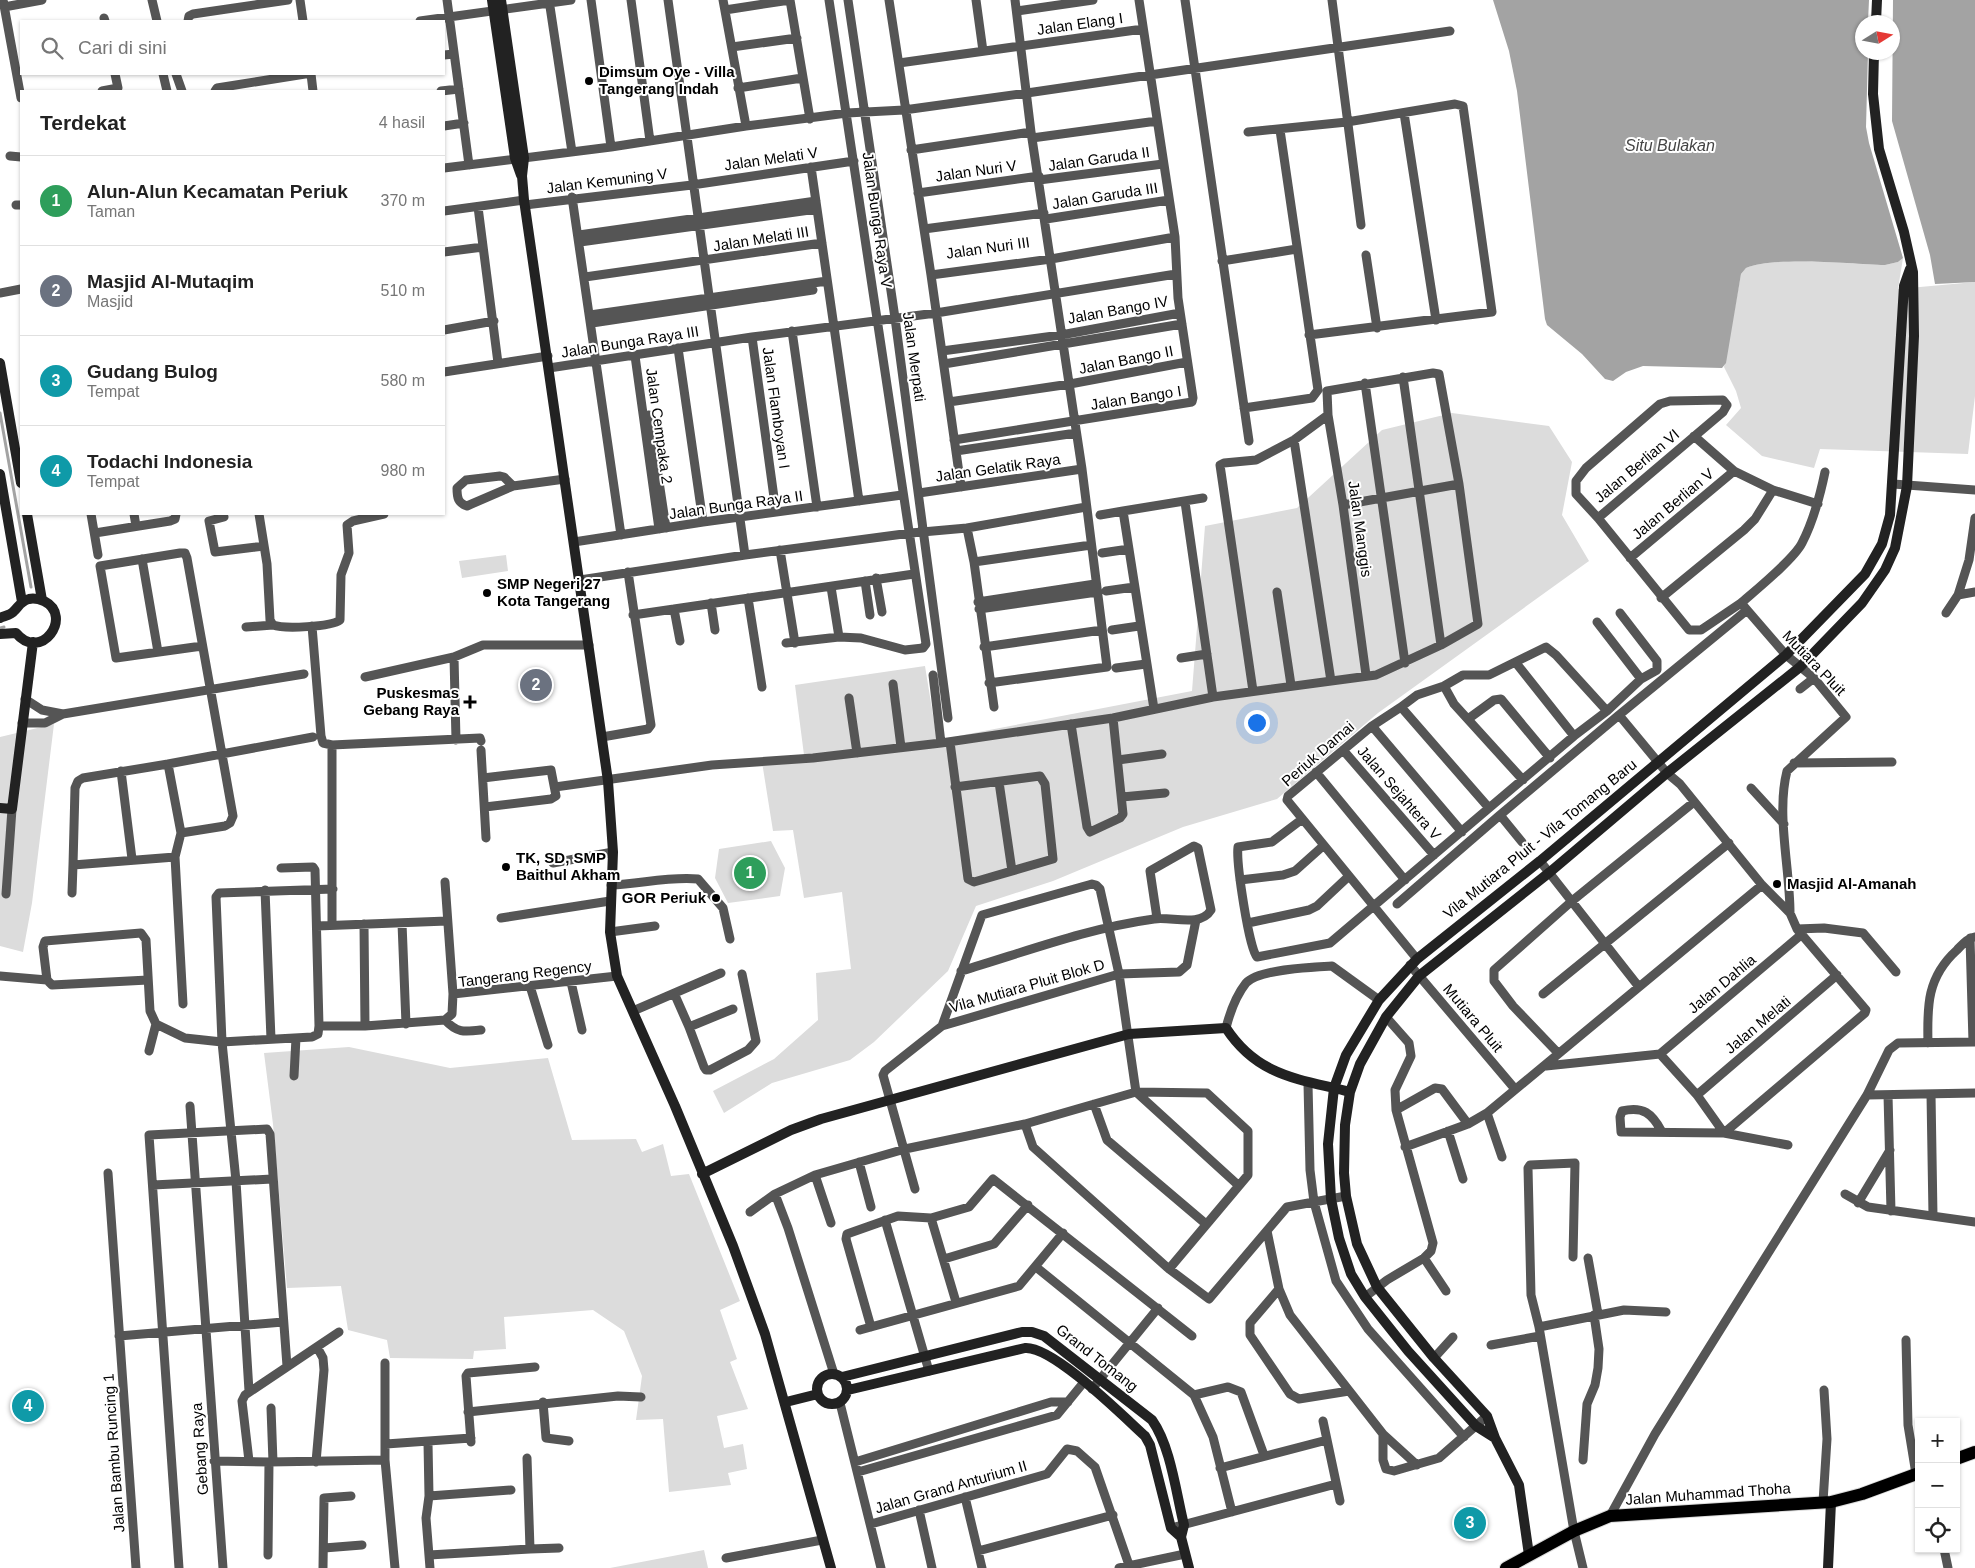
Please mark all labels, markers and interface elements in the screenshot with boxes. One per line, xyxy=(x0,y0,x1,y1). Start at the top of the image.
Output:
street label: Jalan Elang I xyxy=(1036,9,1124,38)
north arrow xyxy=(1855,15,1900,60)
search box xyxy=(20,20,445,75)
icon: search xyxy=(38,34,66,62)
text: Cari di sini xyxy=(78,37,167,58)
place label: Dimsum Oye - Villa Tangerang Indah xyxy=(599,63,735,97)
marker: Dimsum Oye - Villa Tangerang Indah xyxy=(583,75,595,87)
text: Terdekat xyxy=(40,111,126,134)
text: 4 hasil xyxy=(379,114,425,131)
water label: Situ Bulakan xyxy=(1625,137,1715,154)
street label: Jalan Garuda II xyxy=(1047,143,1151,174)
street label: Jalan Melati V xyxy=(723,144,819,173)
street label: Jalan Bunga Raya V xyxy=(860,151,895,289)
street label: Jalan Nuri V xyxy=(934,156,1018,185)
street label: Jalan Kemuning V xyxy=(545,165,668,196)
street label: Jalan Garuda III xyxy=(1051,179,1159,212)
text: Alun-Alun Kecamatan Periuk xyxy=(87,181,348,202)
text: 1 xyxy=(52,192,60,209)
text: 370 m xyxy=(381,192,425,209)
text: Taman xyxy=(87,203,135,220)
street label: Jalan Melati III xyxy=(712,223,810,254)
street label: Jalan Nuri III xyxy=(945,233,1031,262)
text: Masjid Al-Mutaqim xyxy=(87,271,254,292)
text: 2 xyxy=(52,282,60,299)
text: 510 m xyxy=(381,282,425,299)
street label: Jalan Bango IV xyxy=(1066,292,1169,327)
text: Masjid xyxy=(87,293,133,310)
street label: Jalan Merpati xyxy=(900,311,929,403)
street label: Jalan Bunga Raya III xyxy=(560,322,700,361)
street label: Jalan Bango II xyxy=(1077,342,1175,377)
street label: Jalan Flamboyan I xyxy=(760,346,793,470)
text: Gudang Bulog xyxy=(87,361,218,382)
street label: Jalan Cempaka 2 xyxy=(643,367,676,485)
text: 3 xyxy=(52,372,60,389)
text: 580 m xyxy=(381,372,425,389)
street label: Jalan Bango I xyxy=(1089,382,1183,413)
text: Tempat xyxy=(87,383,139,400)
street label: Jalan Berlian VI xyxy=(1591,425,1683,507)
street label: Jalan Gelatik Raya xyxy=(934,450,1062,485)
text: Todachi Indonesia xyxy=(87,451,252,472)
text: 4 xyxy=(52,462,60,479)
text: 980 m xyxy=(381,462,425,479)
street label: Jalan Berlian V xyxy=(1629,465,1717,543)
text: Tempat xyxy=(87,473,139,490)
street label: Jalan Manggis xyxy=(1345,480,1376,578)
street label: Jalan Bunga Raya II xyxy=(668,487,804,522)
place label: SMP Negeri 27 Kota Tangerang xyxy=(497,575,610,609)
marker: SMP Negeri 27 Kota Tangerang xyxy=(481,587,493,599)
street label: Mutiara Pluit xyxy=(1779,627,1850,699)
pin: 2 xyxy=(520,666,552,704)
place label: Puskesmas Gebang Raya xyxy=(363,684,460,718)
marker: Puskesmas Gebang Raya xyxy=(463,695,477,709)
your location xyxy=(1244,710,1270,736)
street label: Periuk Damai xyxy=(1278,718,1357,790)
street label: Jalan Sejahtera V xyxy=(1354,742,1445,843)
street label: Vila Mutiara Pluit - Vila Tomang Baru xyxy=(1440,755,1640,922)
place label: TK, SD, SMP Baithul Akham xyxy=(516,849,620,883)
pin: 1 xyxy=(734,854,766,892)
marker: TK, SD, SMP Baithul Akham xyxy=(500,861,512,873)
place label: Masjid Al-Amanah xyxy=(1787,875,1916,892)
marker: Masjid Al-Amanah xyxy=(1771,878,1783,890)
place label: GOR Periuk xyxy=(622,889,707,906)
marker: GOR Periuk xyxy=(710,892,722,904)
street label: Jalan Dahlia xyxy=(1685,950,1759,1017)
street label: Vila Mutiara Pluit Blok D xyxy=(947,955,1107,1016)
street label: Tangerang Regency xyxy=(457,957,593,990)
street label: Mutiara Pluit xyxy=(1440,980,1507,1056)
street label: Jalan Melati xyxy=(1722,992,1794,1057)
street label: Grand Tomang xyxy=(1053,1320,1142,1395)
street label: Jalan Bambu Runcing 1 xyxy=(99,1373,128,1533)
pin: 4 xyxy=(12,1387,44,1425)
street label: Gebang Raya xyxy=(188,1402,211,1496)
map controls xyxy=(1915,1418,1960,1553)
button: + xyxy=(1915,1418,1960,1463)
street label: Jalan Grand Anturium II xyxy=(873,1457,1029,1516)
button: − xyxy=(1915,1463,1960,1508)
street label: Jalan Muhammad Thoha xyxy=(1625,1479,1792,1508)
pin: 3 xyxy=(1454,1504,1486,1542)
button: locate xyxy=(1915,1508,1960,1553)

